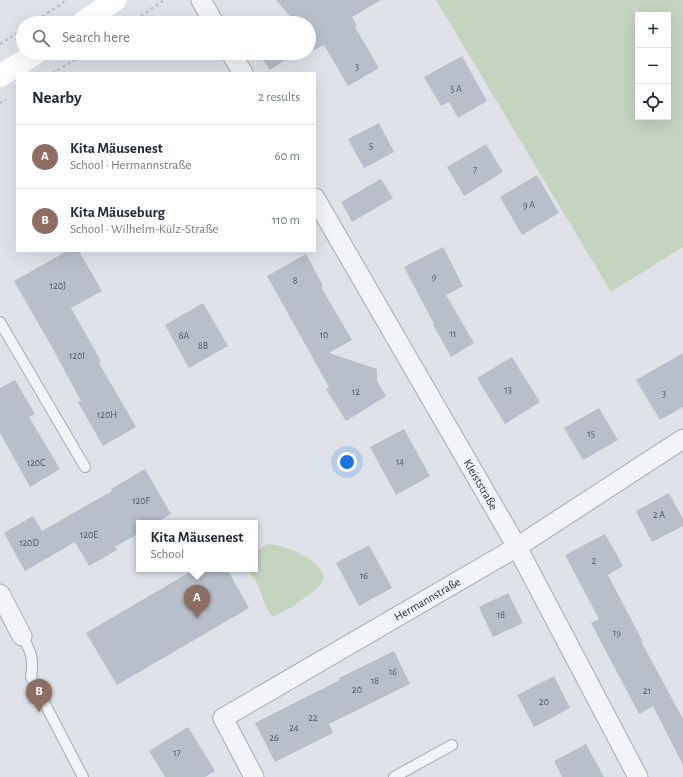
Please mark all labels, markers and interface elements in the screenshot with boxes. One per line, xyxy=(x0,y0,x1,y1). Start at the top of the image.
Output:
map controls xyxy=(635,12,671,120)
button: + xyxy=(635,12,671,48)
search box xyxy=(16,16,316,60)
icon: search xyxy=(30,27,52,49)
text: Search here xyxy=(62,30,130,45)
button: − xyxy=(635,48,671,84)
house number: 3 xyxy=(355,62,359,72)
house number: 5 A xyxy=(450,84,462,94)
button: locate xyxy=(635,84,671,120)
text: Nearby xyxy=(32,89,82,106)
text: 2 results xyxy=(258,91,300,104)
text: Kita Mäusenest xyxy=(70,141,163,156)
house number: 5 xyxy=(369,141,373,151)
text: A xyxy=(41,150,49,163)
text: 60 m xyxy=(274,150,300,163)
text: School · Hermannstraße xyxy=(70,159,192,172)
house number: 7 xyxy=(473,165,477,175)
house number: 9 A xyxy=(523,200,535,210)
text: Kita Mäuseburg xyxy=(70,205,165,220)
text: B xyxy=(41,214,49,227)
text: 110 m xyxy=(272,214,300,227)
text: School · Wilhelm-Külz-Straße xyxy=(70,223,218,236)
house number: 9 xyxy=(432,272,437,282)
house number: 8 xyxy=(293,276,298,286)
house number: 120J xyxy=(50,281,66,291)
house number: 11 xyxy=(450,329,456,339)
house number: 10 xyxy=(320,330,328,340)
house number: 8A xyxy=(179,331,189,341)
house number: 8B xyxy=(198,341,208,351)
house number: 120I xyxy=(69,351,85,361)
house number: 13 xyxy=(504,385,512,395)
house number: 12 xyxy=(352,387,360,397)
house number: 3 xyxy=(662,389,666,399)
house number: 120H xyxy=(97,410,117,420)
house number: 15 xyxy=(587,429,595,439)
your location xyxy=(337,452,357,472)
house number: 14 xyxy=(396,457,404,467)
street label: Kleiststraße xyxy=(462,457,500,512)
house number: 120C xyxy=(27,458,45,468)
house number: 120F xyxy=(132,496,150,506)
house number: 2 A xyxy=(653,510,665,520)
popup xyxy=(136,520,258,572)
house number: 120E xyxy=(80,530,98,540)
text: Kita Mäusenest xyxy=(151,530,243,545)
house number: 120D xyxy=(19,538,39,548)
text: School xyxy=(151,548,184,561)
house number: 2 xyxy=(592,556,597,566)
house number: 16 xyxy=(360,571,368,581)
street label: Hermannstraße xyxy=(392,575,463,623)
pin: A xyxy=(184,585,210,618)
house number: 18 xyxy=(497,610,505,620)
house number: 19 xyxy=(613,628,621,638)
house number: 16 xyxy=(389,667,397,677)
house number: 18 xyxy=(371,676,379,686)
pin: B xyxy=(26,679,52,712)
house number: 20 xyxy=(352,685,362,695)
house number: 21 xyxy=(643,686,651,696)
house number: 20 xyxy=(539,697,549,707)
house number: 22 xyxy=(308,713,318,723)
house number: 24 xyxy=(289,723,299,733)
house number: 26 xyxy=(269,733,279,743)
house number: 17 xyxy=(173,748,181,758)

